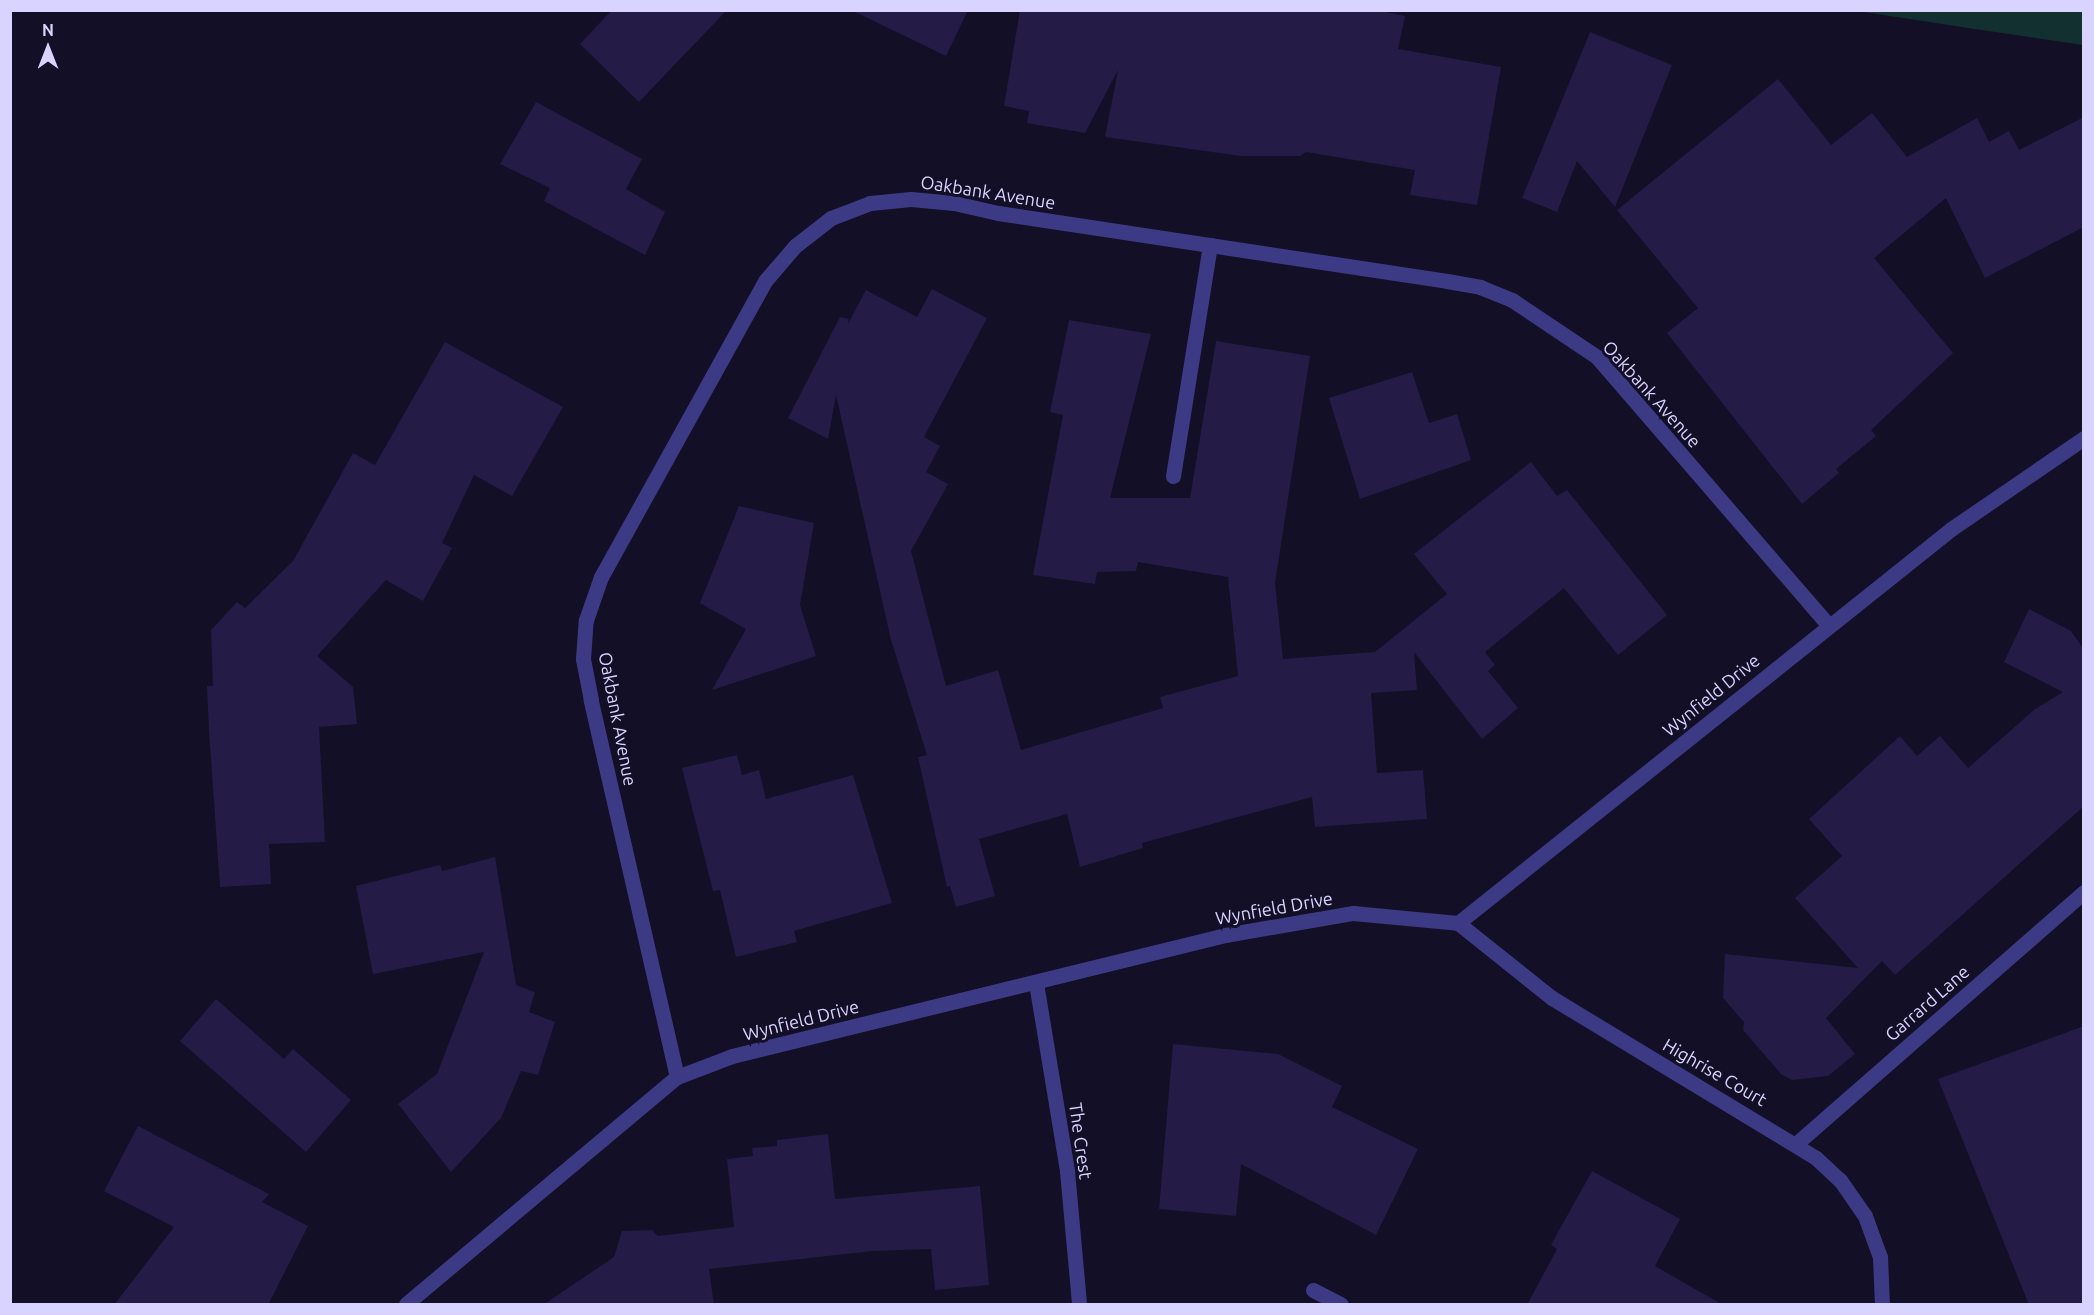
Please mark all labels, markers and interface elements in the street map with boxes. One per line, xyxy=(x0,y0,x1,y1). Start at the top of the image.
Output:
north arrow xyxy=(18,18,78,78)
text: N xyxy=(42,21,54,39)
street label: Oakbank Avenue xyxy=(919,171,1057,213)
street label: Oakbank Avenue xyxy=(1598,336,1706,452)
street label: Wynfield Drive xyxy=(1658,649,1764,741)
street label: Oakbank Avenue xyxy=(594,650,642,788)
street label: Wynfield Drive xyxy=(1214,887,1334,929)
street label: Garrard Lane xyxy=(1881,961,1973,1045)
street label: Wynfield Drive xyxy=(741,995,861,1045)
street label: Highrise Court xyxy=(1659,1034,1771,1110)
street label: The Crest xyxy=(1065,1101,1097,1181)

